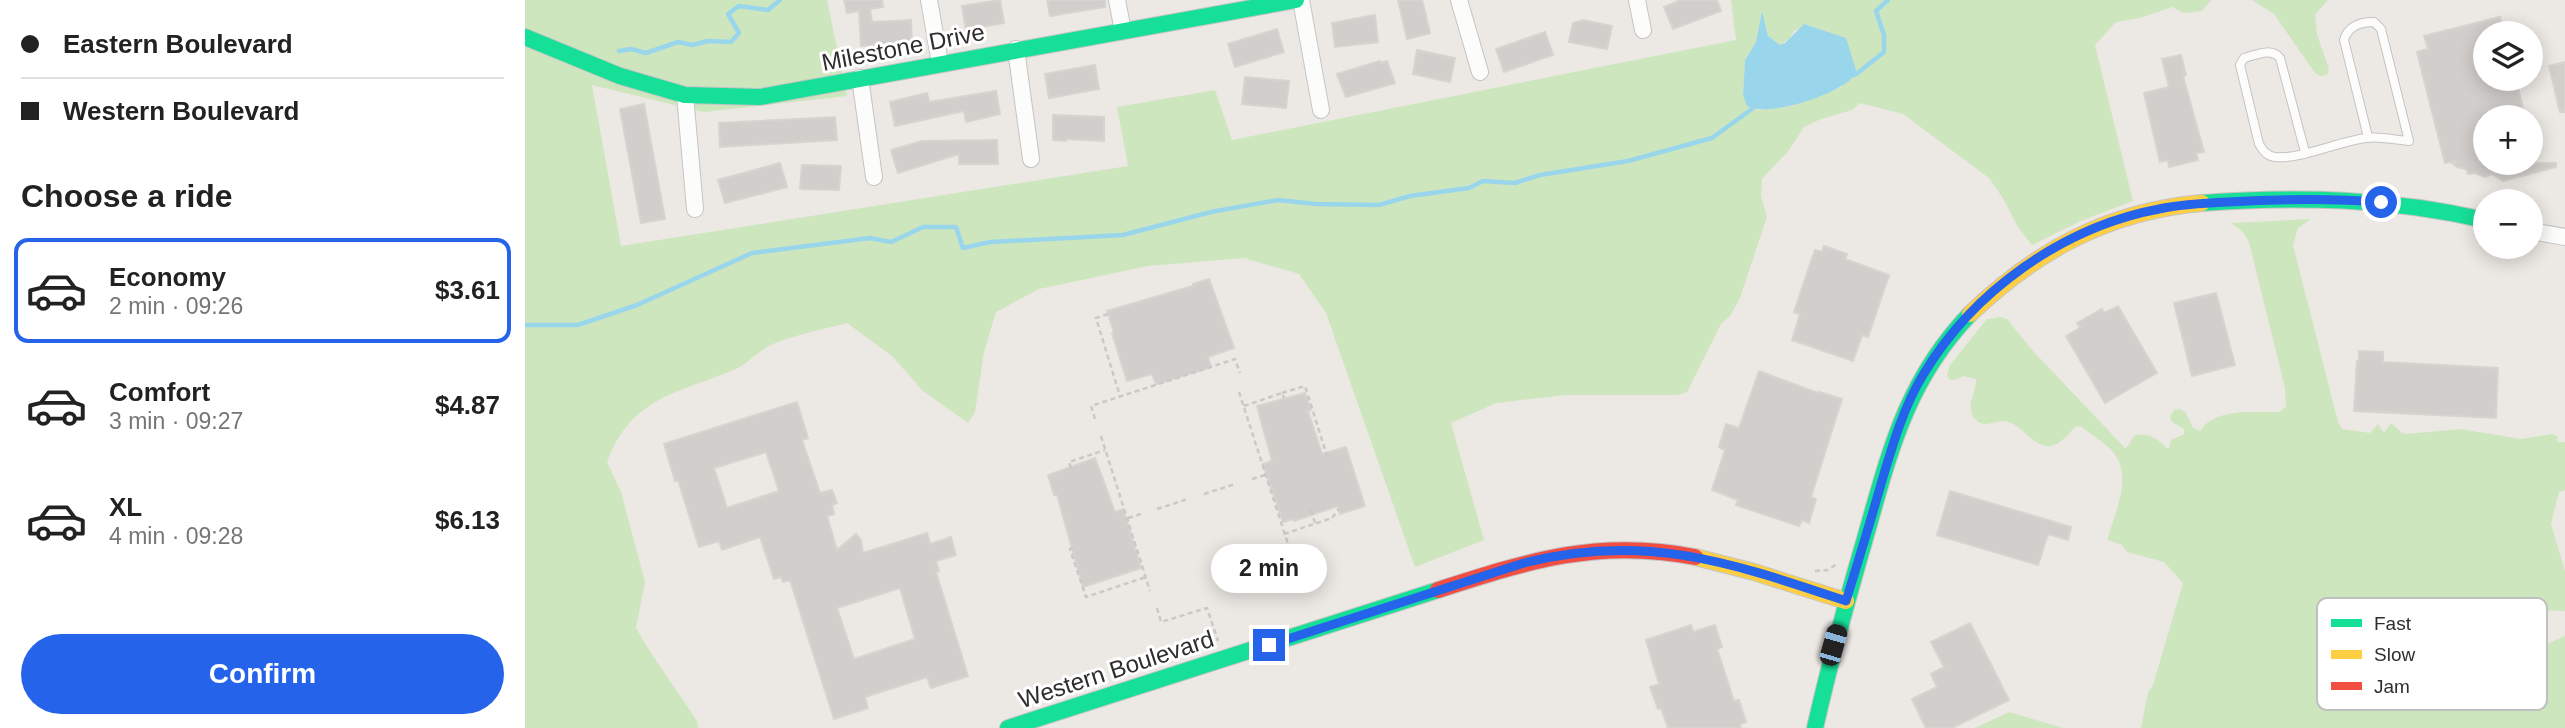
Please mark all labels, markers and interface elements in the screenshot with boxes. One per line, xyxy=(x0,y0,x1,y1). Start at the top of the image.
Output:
street label: Milestone Drive xyxy=(819,18,987,76)
map controls xyxy=(2473,21,2543,259)
button: layers xyxy=(2473,21,2543,91)
text: Eastern Boulevard xyxy=(63,29,293,59)
text: Western Boulevard xyxy=(63,96,299,126)
button: + xyxy=(2473,105,2543,175)
text: Choose a ride xyxy=(21,178,233,214)
route start xyxy=(2365,186,2397,218)
button: − xyxy=(2473,189,2543,259)
icon: car xyxy=(25,259,88,322)
text: Economy xyxy=(109,262,226,292)
text: $3.61 xyxy=(435,275,500,305)
text: 2 min · 09:26 xyxy=(109,293,243,319)
icon: car xyxy=(25,374,88,437)
text: Comfort xyxy=(109,377,210,407)
text: $4.87 xyxy=(435,390,500,420)
text: 3 min · 09:27 xyxy=(109,408,243,434)
icon: car xyxy=(25,489,88,552)
text: XL xyxy=(109,492,142,522)
text: $6.13 xyxy=(435,505,500,535)
text: 4 min · 09:28 xyxy=(109,523,243,549)
callout: 2 min xyxy=(1211,544,1327,592)
text: 2 min xyxy=(1239,555,1299,581)
legend xyxy=(2317,598,2547,710)
text: Fast xyxy=(2374,613,2412,634)
car xyxy=(1818,622,1849,668)
street label: Western Boulevard xyxy=(1015,625,1217,713)
route end xyxy=(1253,629,1285,661)
button: Confirm xyxy=(21,634,504,714)
text: Slow xyxy=(2374,644,2415,665)
text: Jam xyxy=(2374,676,2410,697)

